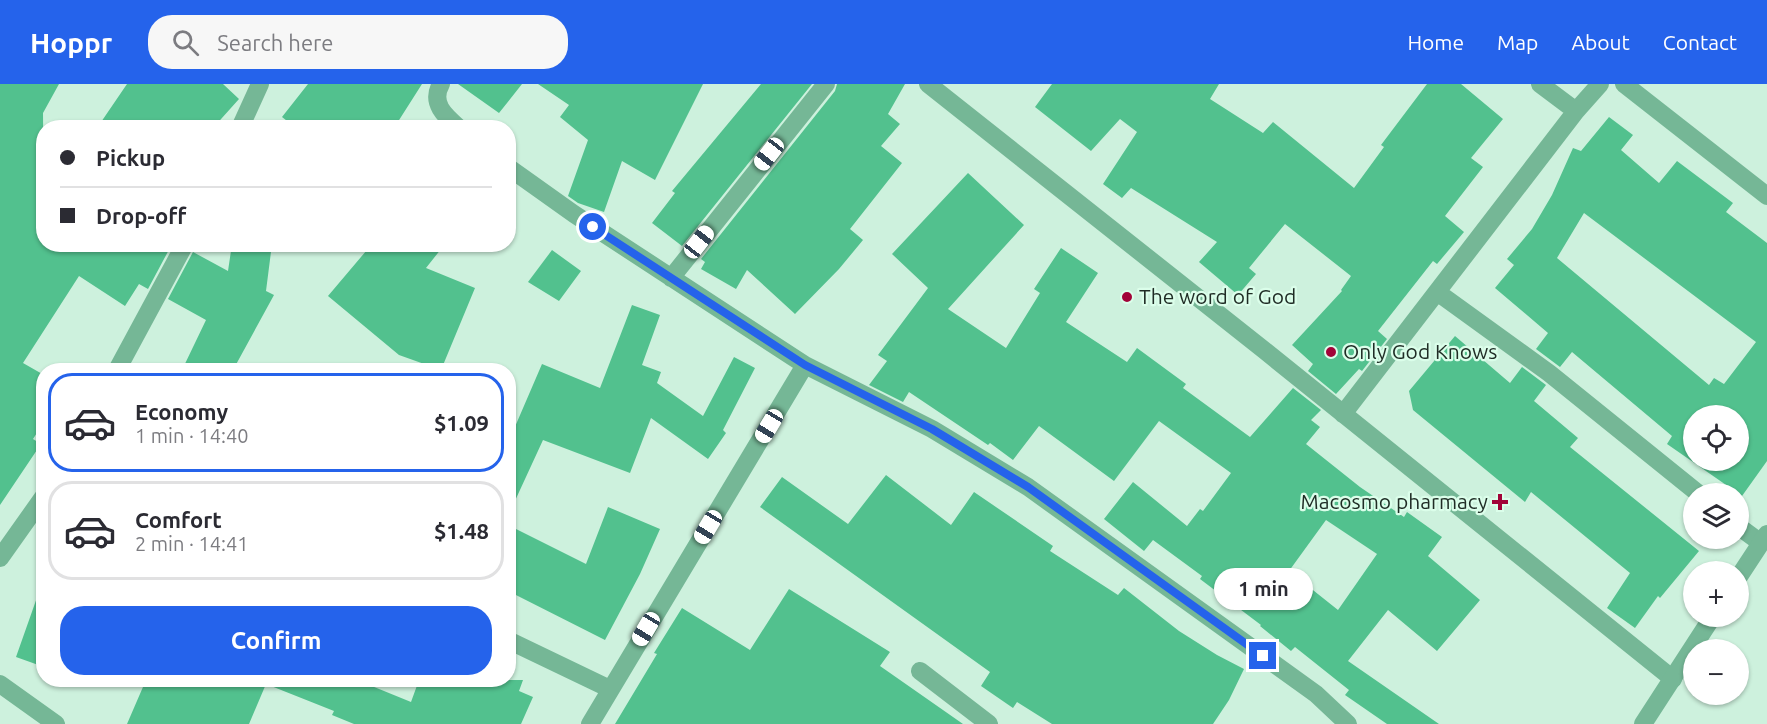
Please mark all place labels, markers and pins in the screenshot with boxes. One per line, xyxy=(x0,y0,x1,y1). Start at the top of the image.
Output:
place label: The word of God xyxy=(1139,284,1296,308)
marker: The word of God xyxy=(1120,290,1134,304)
place label: Only God Knows xyxy=(1343,339,1497,363)
marker: Only God Knows xyxy=(1324,345,1338,359)
place label: Macosmo pharmacy xyxy=(1301,489,1488,513)
marker: Macosmo pharmacy xyxy=(1493,495,1507,509)

